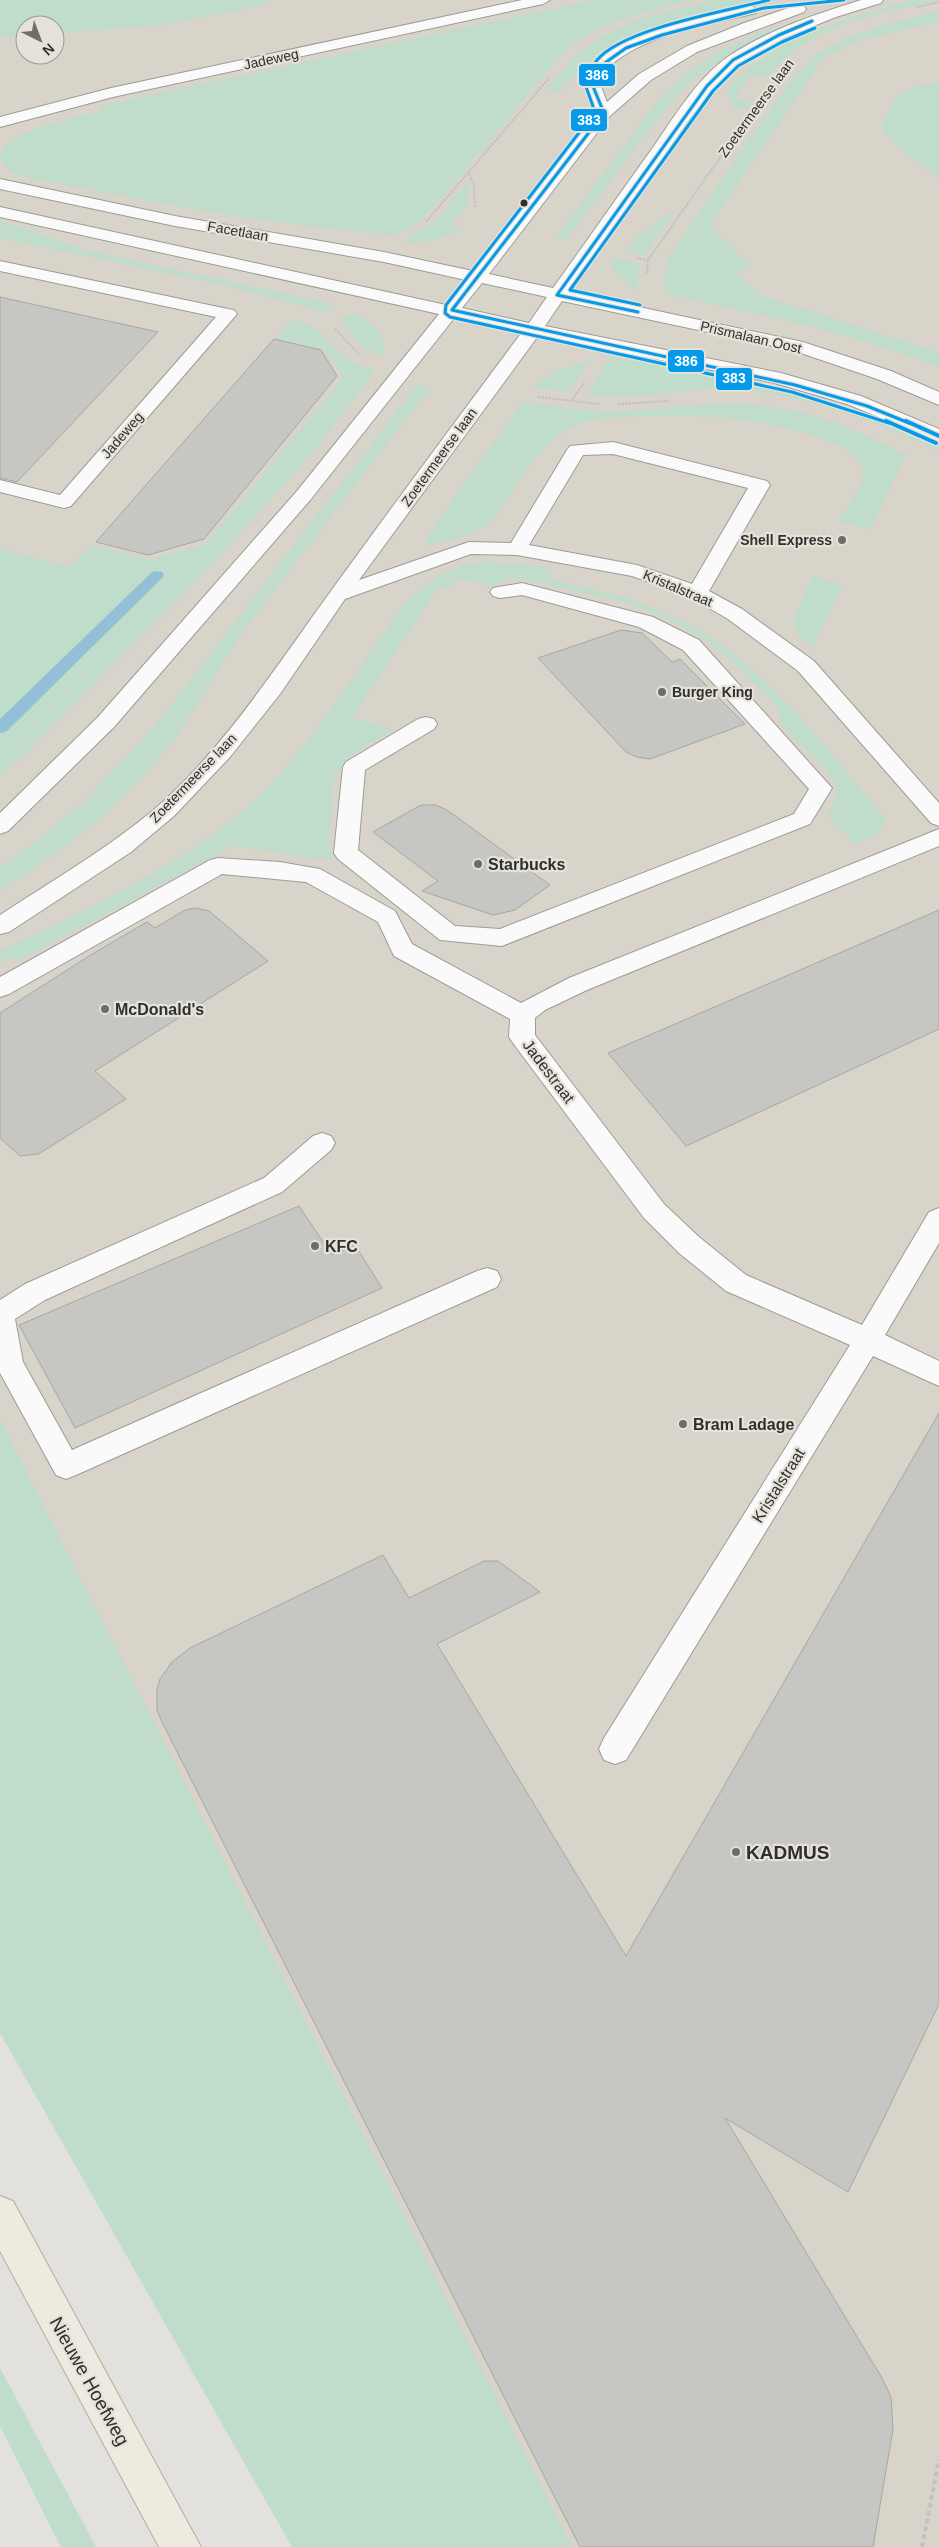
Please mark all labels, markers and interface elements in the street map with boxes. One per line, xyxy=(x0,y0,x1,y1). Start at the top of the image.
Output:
north arrow xyxy=(15,15,65,65)
text: N xyxy=(40,40,58,59)
street label: Jadeweg xyxy=(242,45,300,73)
street label: Zoetermeerse laan xyxy=(715,56,797,160)
line badge: 386 xyxy=(578,63,616,87)
text: 386 xyxy=(585,67,609,83)
line badge: 383 xyxy=(570,108,608,132)
text: 383 xyxy=(577,112,601,128)
unlabelled marker xyxy=(519,198,529,208)
street label: Facetlaan xyxy=(206,218,270,244)
street label: Prismalaan Oost xyxy=(699,318,803,356)
line badge: 386 xyxy=(667,349,705,373)
text: 386 xyxy=(674,353,698,369)
line badge: 383 xyxy=(715,367,753,391)
text: 383 xyxy=(722,370,746,386)
street label: Zoetermeerse laan xyxy=(398,405,480,509)
street label: Jadeweg xyxy=(98,409,146,461)
place label: Shell Express xyxy=(740,532,832,548)
marker: Shell Express xyxy=(836,534,848,546)
street label: Kristalstraat xyxy=(641,566,715,610)
place label: Burger King xyxy=(672,684,753,700)
marker: Burger King xyxy=(656,686,668,698)
street label: Zoetermeerse laan xyxy=(146,730,240,826)
place label: Starbucks xyxy=(488,856,565,873)
marker: Starbucks xyxy=(472,858,484,870)
place label: McDonald's xyxy=(115,1001,204,1018)
marker: McDonald's xyxy=(99,1003,111,1015)
street label: Jadestraat xyxy=(519,1036,578,1107)
place label: KFC xyxy=(325,1238,358,1255)
marker: KFC xyxy=(309,1240,321,1252)
place label: Bram Ladage xyxy=(693,1416,794,1433)
marker: Bram Ladage xyxy=(677,1418,689,1430)
street label: Kristalstraat xyxy=(749,1444,808,1526)
place label: KADMUS xyxy=(746,1842,829,1863)
marker: KADMUS xyxy=(730,1846,742,1858)
street label: Nieuwe Hoefweg xyxy=(46,2313,134,2449)

